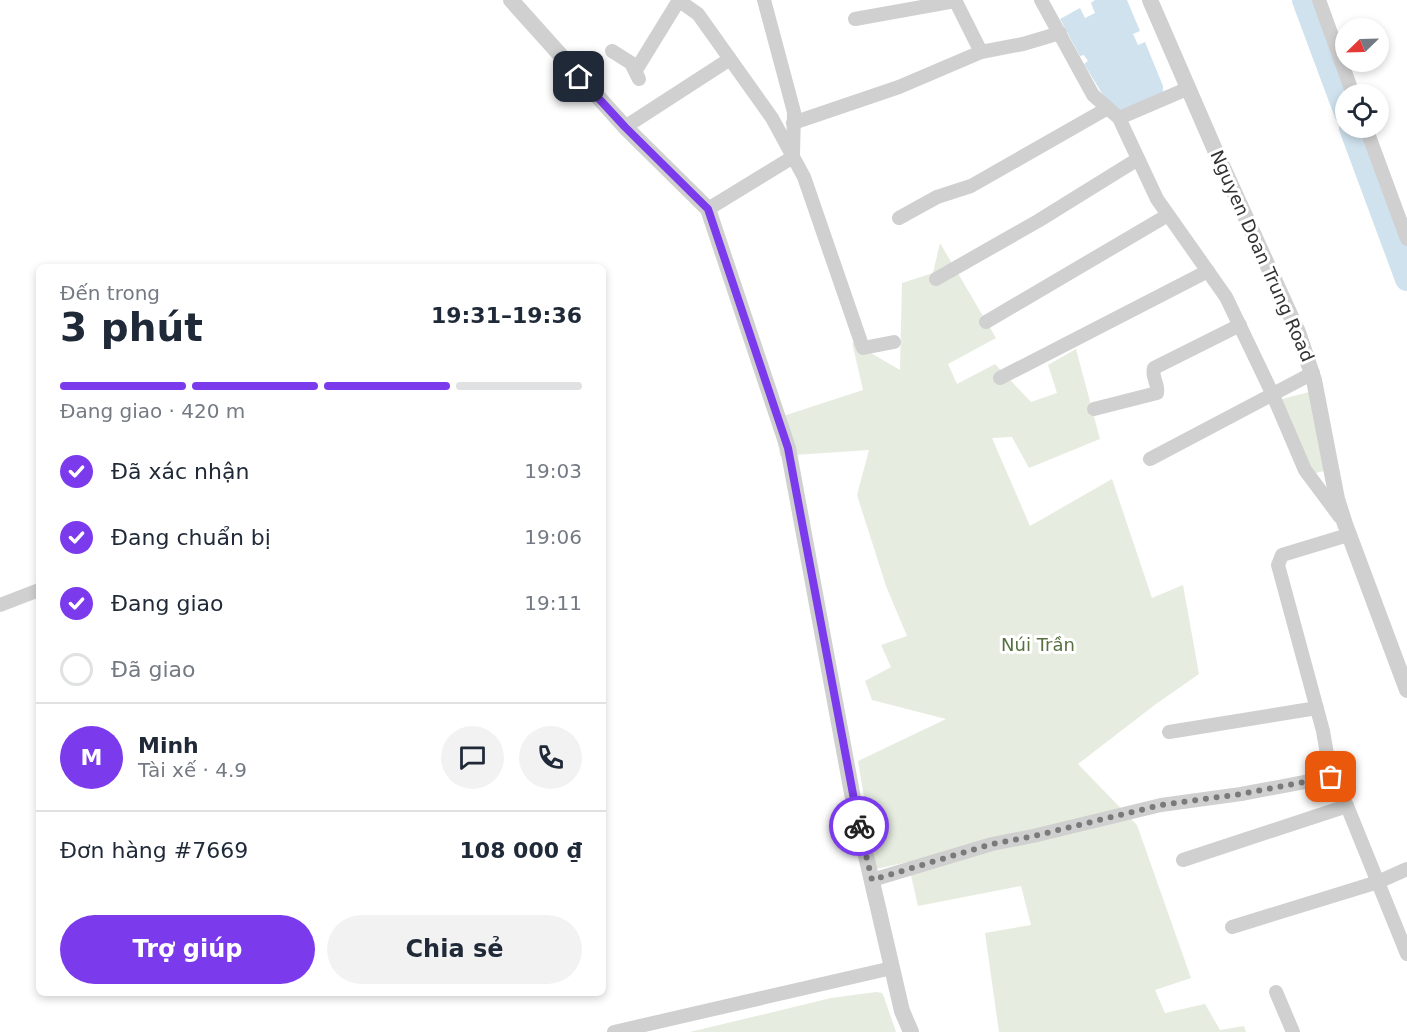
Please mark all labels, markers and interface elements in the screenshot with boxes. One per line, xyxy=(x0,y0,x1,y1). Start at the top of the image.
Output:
north arrow xyxy=(1335,18,1389,72)
map controls xyxy=(1335,18,1389,138)
pin xyxy=(553,51,604,102)
icon: home xyxy=(562,60,595,93)
button: locate xyxy=(1335,84,1389,138)
street label: Nguyen Doan Trung Road xyxy=(1206,147,1319,365)
text: Đến trong xyxy=(60,281,160,305)
text: 19:31–19:36 xyxy=(431,303,582,328)
text: 3 phút xyxy=(60,305,203,350)
text: Đang giao · 420 m xyxy=(60,399,245,423)
icon: check xyxy=(60,455,93,488)
text: Đã xác nhận xyxy=(111,459,249,484)
text: 19:03 xyxy=(524,459,582,483)
icon: check xyxy=(60,521,93,554)
text: Đang chuẩn bị xyxy=(111,525,271,550)
text: 19:06 xyxy=(524,525,582,549)
icon: check xyxy=(60,587,93,620)
text: Đang giao xyxy=(111,591,223,616)
text: 19:11 xyxy=(524,591,582,615)
park label: Núi Trần xyxy=(1001,634,1075,655)
text: Đã giao xyxy=(111,657,196,682)
button: chat xyxy=(441,726,504,789)
button: phone xyxy=(519,726,582,789)
text: Minh xyxy=(138,733,199,758)
text: M xyxy=(81,745,102,770)
pin xyxy=(1305,751,1356,802)
text: Tài xế · 4.9 xyxy=(138,758,247,782)
icon: bag xyxy=(1314,760,1347,793)
courier xyxy=(829,796,889,856)
icon: bike xyxy=(843,810,876,843)
text: Đơn hàng #7669 xyxy=(60,838,248,863)
text: 108 000 ₫ xyxy=(460,838,582,863)
button: Trợ giúp xyxy=(60,915,315,984)
button: Chia sẻ xyxy=(327,915,582,984)

